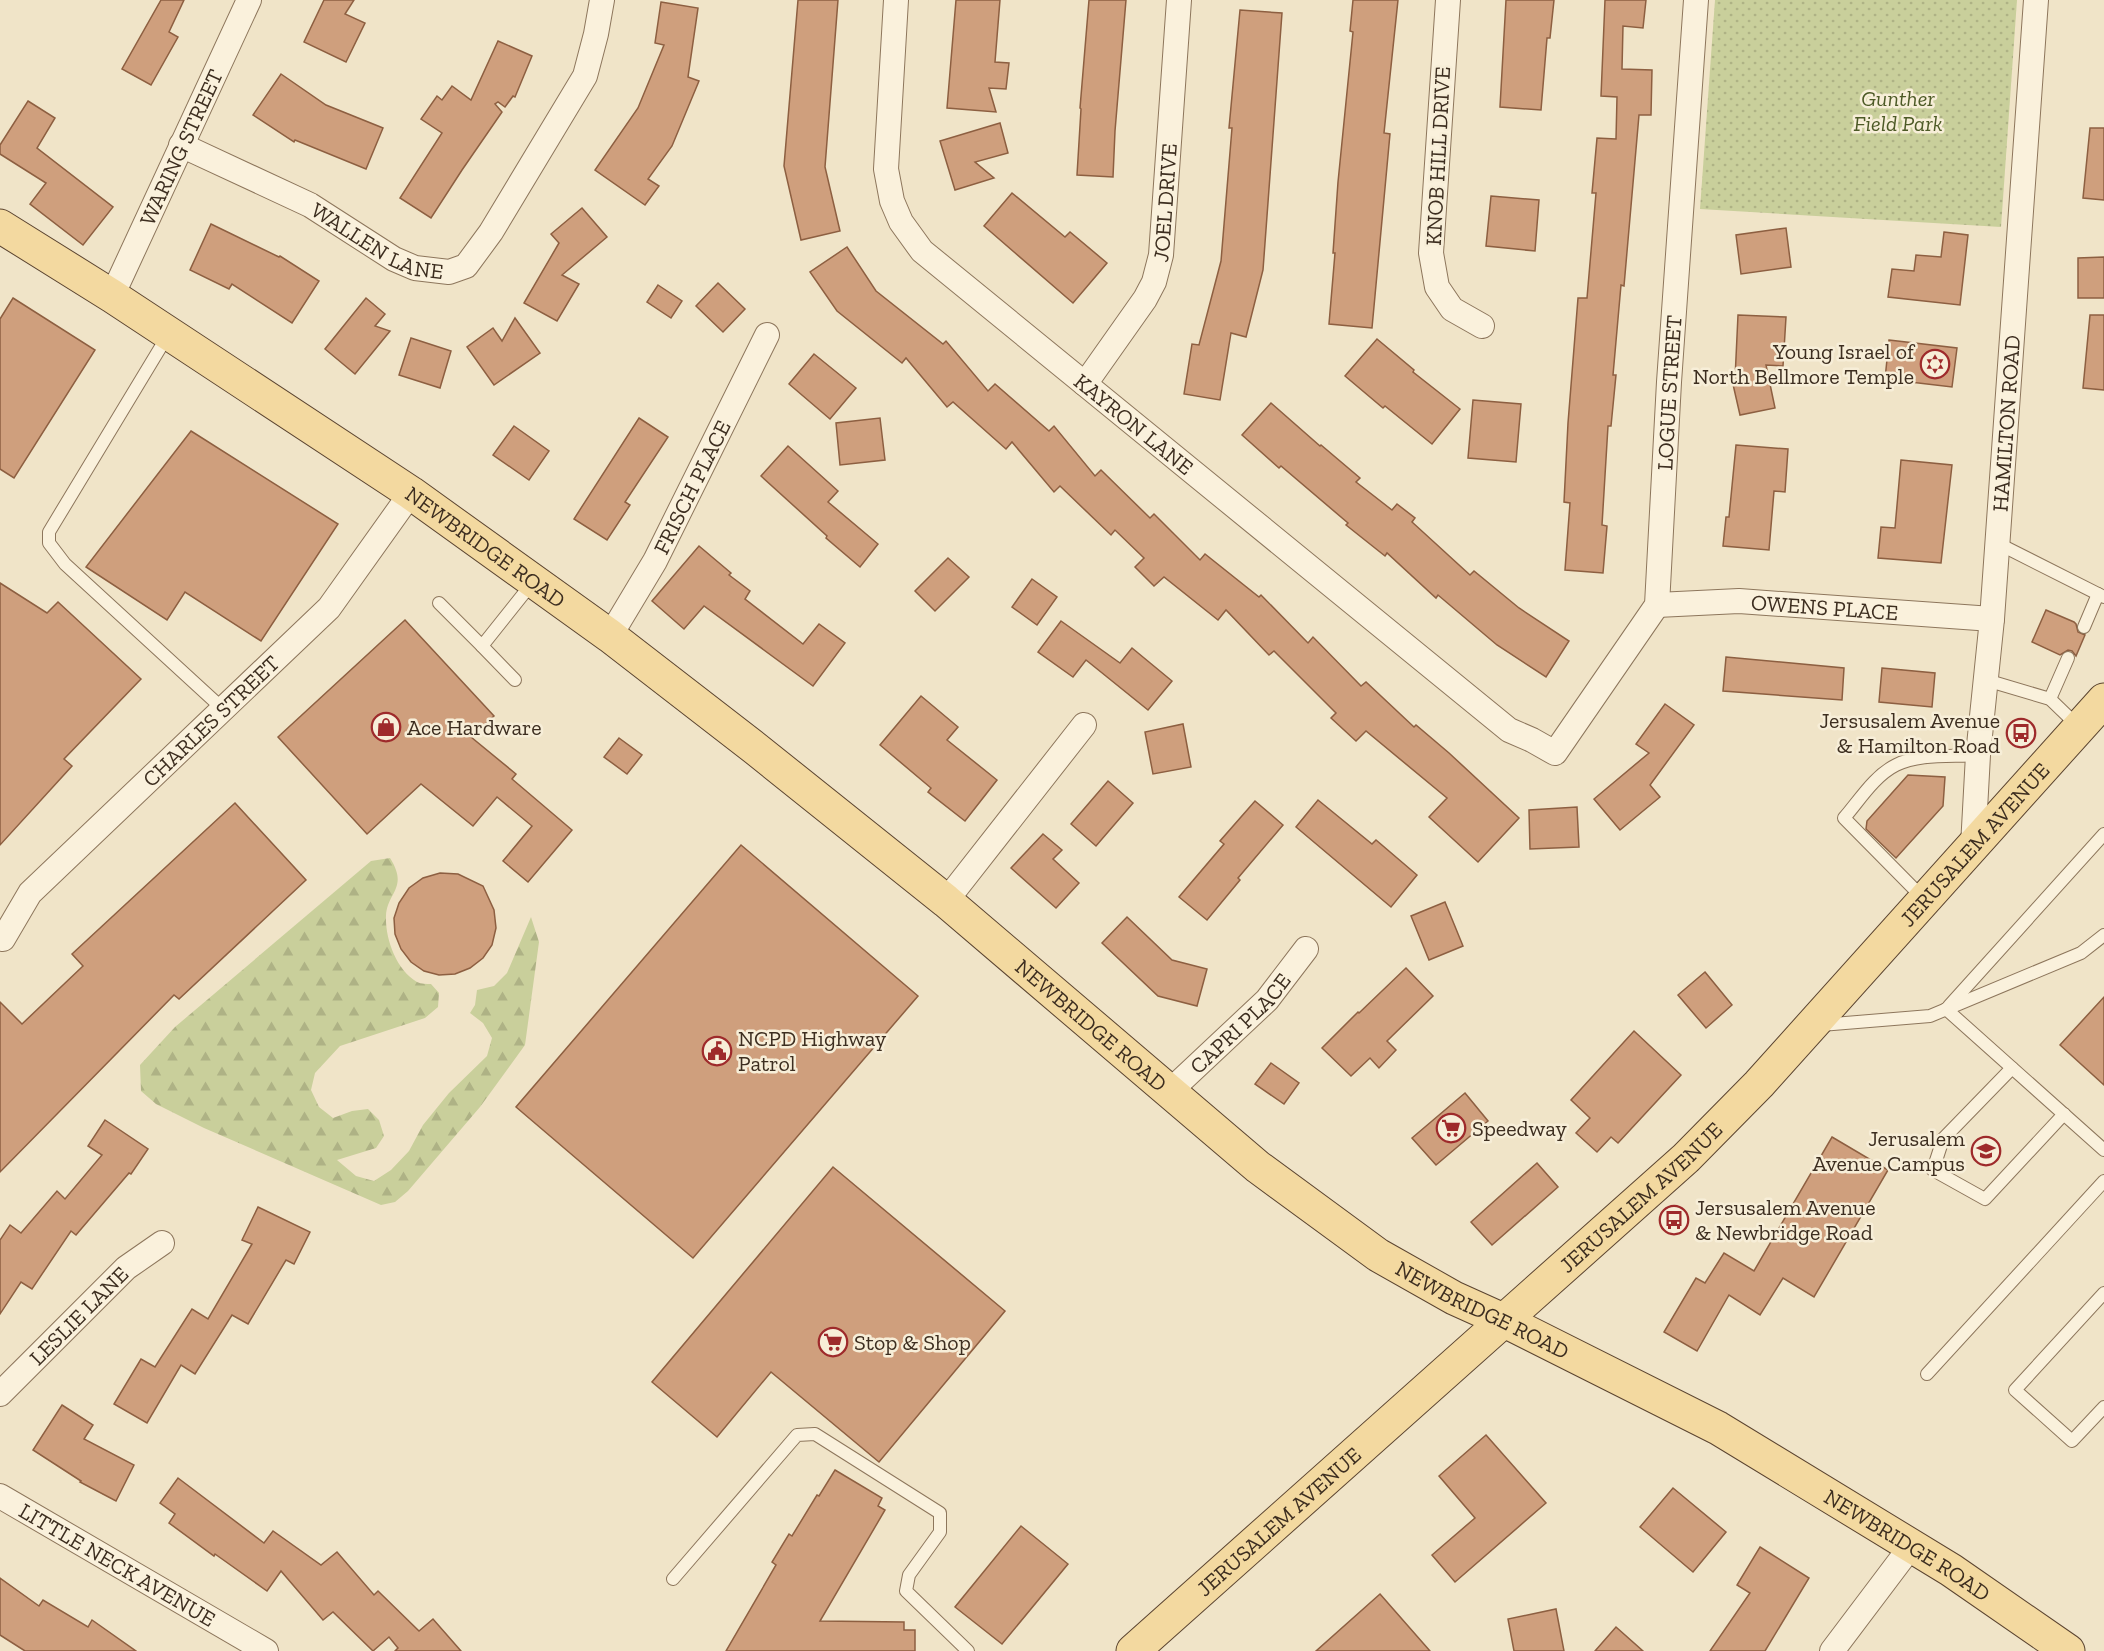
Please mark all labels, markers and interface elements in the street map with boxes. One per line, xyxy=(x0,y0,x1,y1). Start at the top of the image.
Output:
street label: WARING STREET xyxy=(133,65,229,229)
street label: KNOB HILL DRIVE xyxy=(1420,66,1456,246)
park label: Gunther Field Park xyxy=(1854,85,1943,137)
street label: JOEL DRIVE xyxy=(1146,142,1182,264)
street label: WALLEN LANE xyxy=(306,196,445,285)
street label: LOGUE STREET xyxy=(1651,314,1687,471)
street label: HAMILTON ROAD xyxy=(1986,334,2026,513)
place label: Young Israel of North Bellmore Temple xyxy=(1693,338,1916,390)
synagogue icon: Young Israel of North Bellmore Temple xyxy=(1919,348,1951,380)
street label: KAYRON LANE xyxy=(1069,367,1199,481)
street label: FRISCH PLACE xyxy=(647,416,736,558)
street label: NEWBRIDGE ROAD xyxy=(400,480,571,613)
street label: OWENS PLACE xyxy=(1750,588,1899,626)
street label: CHARLES STREET xyxy=(137,649,285,792)
place label: Jersusalem Avenue & Hamilton Road xyxy=(1819,707,2000,759)
shop icon: Ace Hardware xyxy=(370,711,402,743)
place label: Ace Hardware xyxy=(407,714,542,741)
bus stop icon: Jersusalem Avenue & Hamilton Road xyxy=(2005,717,2037,749)
street label: JERUSALEM AVENUE xyxy=(1894,757,2055,932)
street label: NEWBRIDGE ROAD xyxy=(1010,953,1173,1097)
street label: CAPRI PLACE xyxy=(1184,968,1296,1079)
place label: NCPD Highway Patrol xyxy=(738,1025,887,1077)
public building icon: NCPD Highway Patrol xyxy=(701,1035,733,1067)
supermarket icon: Speedway xyxy=(1435,1112,1467,1144)
place label: Speedway xyxy=(1472,1115,1567,1142)
street label: JERUSALEM AVENUE xyxy=(1553,1116,1728,1278)
place label: Jerusalem Avenue Campus xyxy=(1812,1125,1965,1177)
school or university icon: Jerusalem Avenue Campus xyxy=(1970,1135,2002,1167)
place label: Jersusalem Avenue & Newbridge Road xyxy=(1695,1194,1876,1246)
bus stop icon: Jersusalem Avenue & Newbridge Road xyxy=(1658,1204,1690,1236)
street label: NEWBRIDGE ROAD xyxy=(1391,1254,1574,1365)
street label: LESLIE LANE xyxy=(23,1260,134,1371)
supermarket icon: Stop & Shop xyxy=(817,1326,849,1358)
place label: Stop & Shop xyxy=(854,1329,971,1356)
street label: JERUSALEM AVENUE xyxy=(1191,1441,1366,1602)
street label: NEWBRIDGE ROAD xyxy=(1819,1483,1996,1607)
street label: LITTLE NECK AVENUE xyxy=(14,1497,221,1632)

